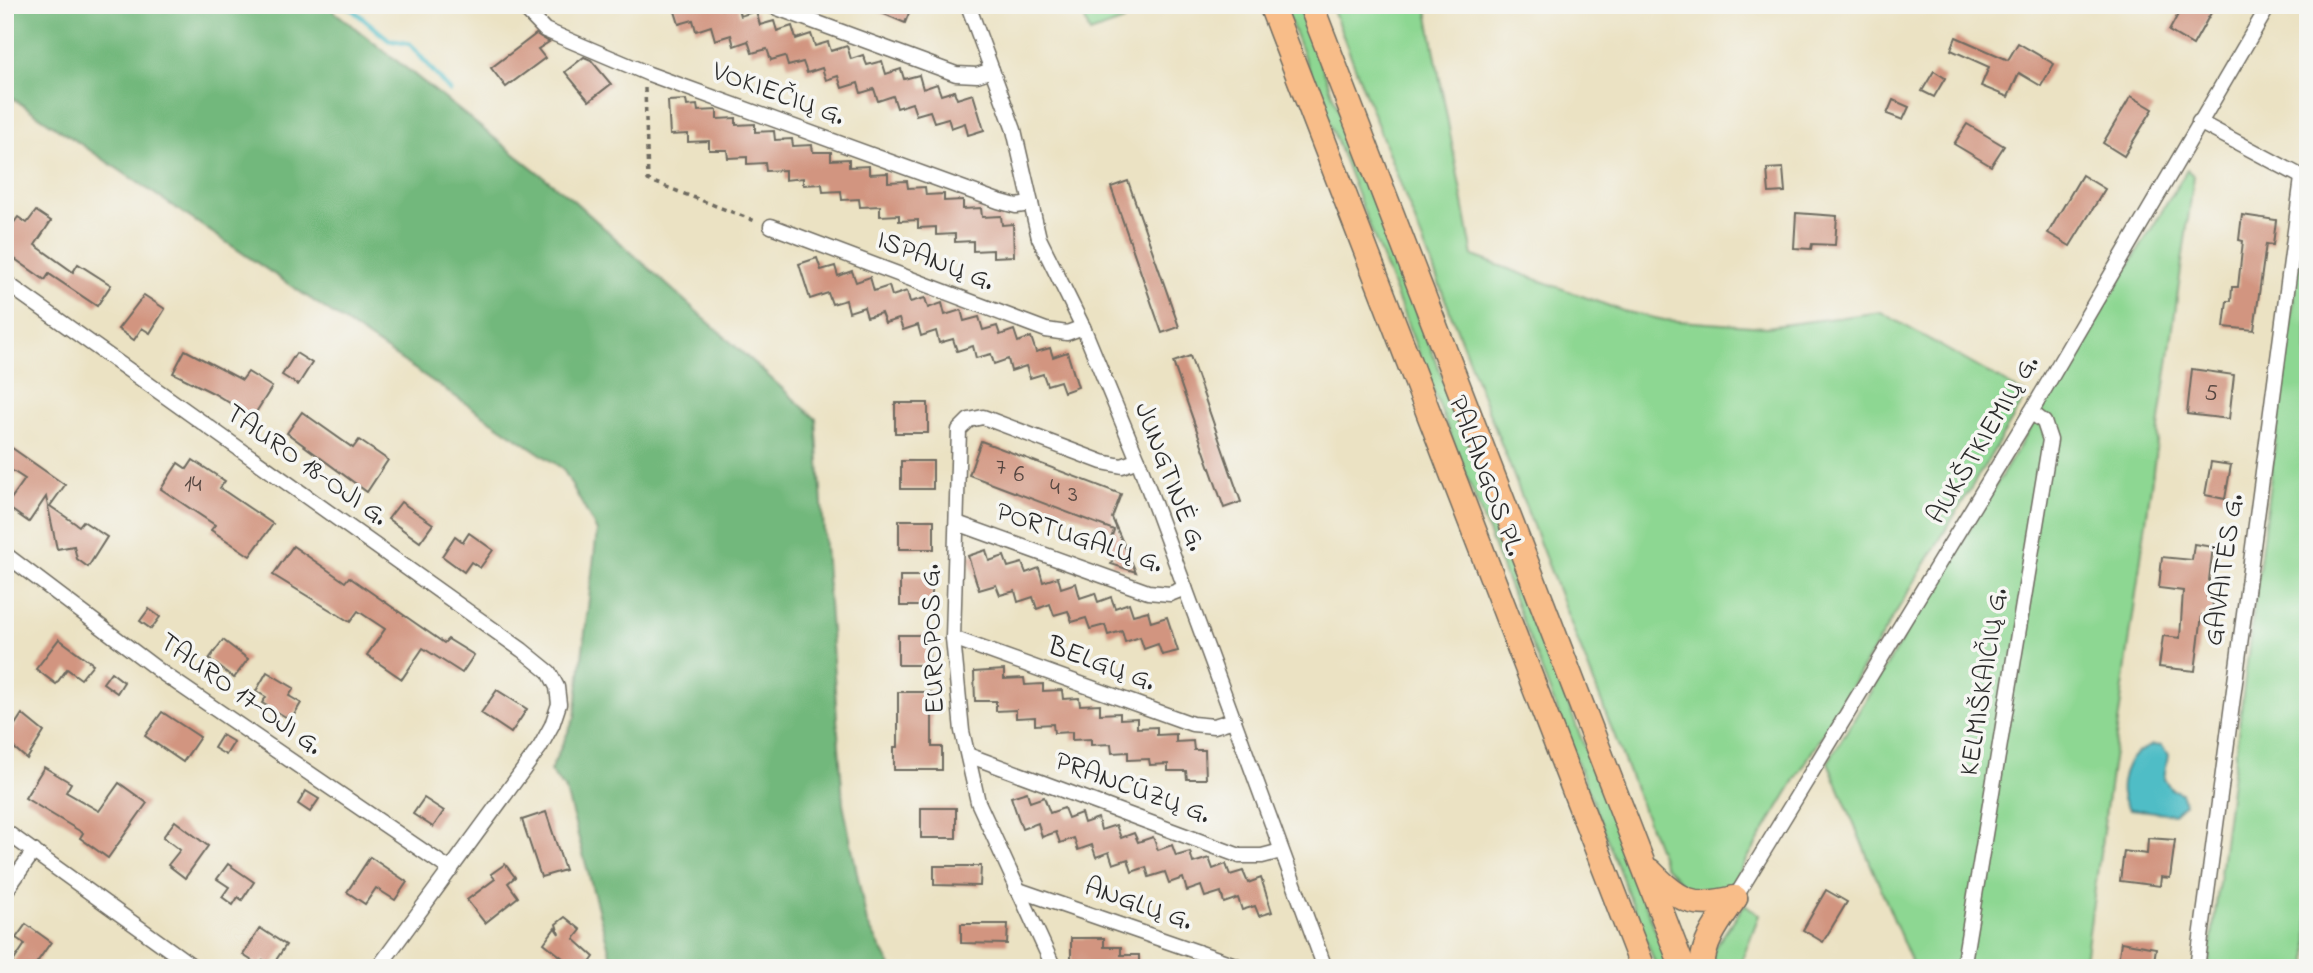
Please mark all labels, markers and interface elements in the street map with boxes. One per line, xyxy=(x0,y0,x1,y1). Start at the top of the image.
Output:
street label: VOKIEČIŲ G. xyxy=(705,52,850,138)
street label: ISPANŲ G. xyxy=(870,221,1000,303)
street label: AUKŠTKIEMIŲ G. xyxy=(1917,347,2051,533)
house number: 5 xyxy=(2204,377,2218,412)
street label: PALANGOS PL. xyxy=(1436,390,1534,562)
street label: TAURO 18-OJI G. xyxy=(216,394,396,538)
street label: JUNGTINĖ G. xyxy=(1122,397,1216,557)
house number: 7 xyxy=(996,451,1006,486)
house number: 6 xyxy=(1014,458,1025,493)
house number: 14 xyxy=(184,468,202,503)
house number: 4 xyxy=(1050,471,1060,506)
house number: 3 xyxy=(1068,478,1078,513)
street label: GAVAITĖS G. xyxy=(2194,491,2256,649)
street label: PORTUGALŲ G. xyxy=(990,493,1168,585)
street label: EUROPOS G. xyxy=(911,563,957,715)
street label: KELMIŠKAIČIŲ G. xyxy=(1950,585,2020,779)
street label: TAURO 17-OJI G. xyxy=(150,623,330,767)
street label: BELGŲ G. xyxy=(1041,626,1160,703)
street label: PRANCŪZŲ G. xyxy=(1048,742,1216,836)
street label: ANGLŲ G. xyxy=(1078,867,1198,943)

